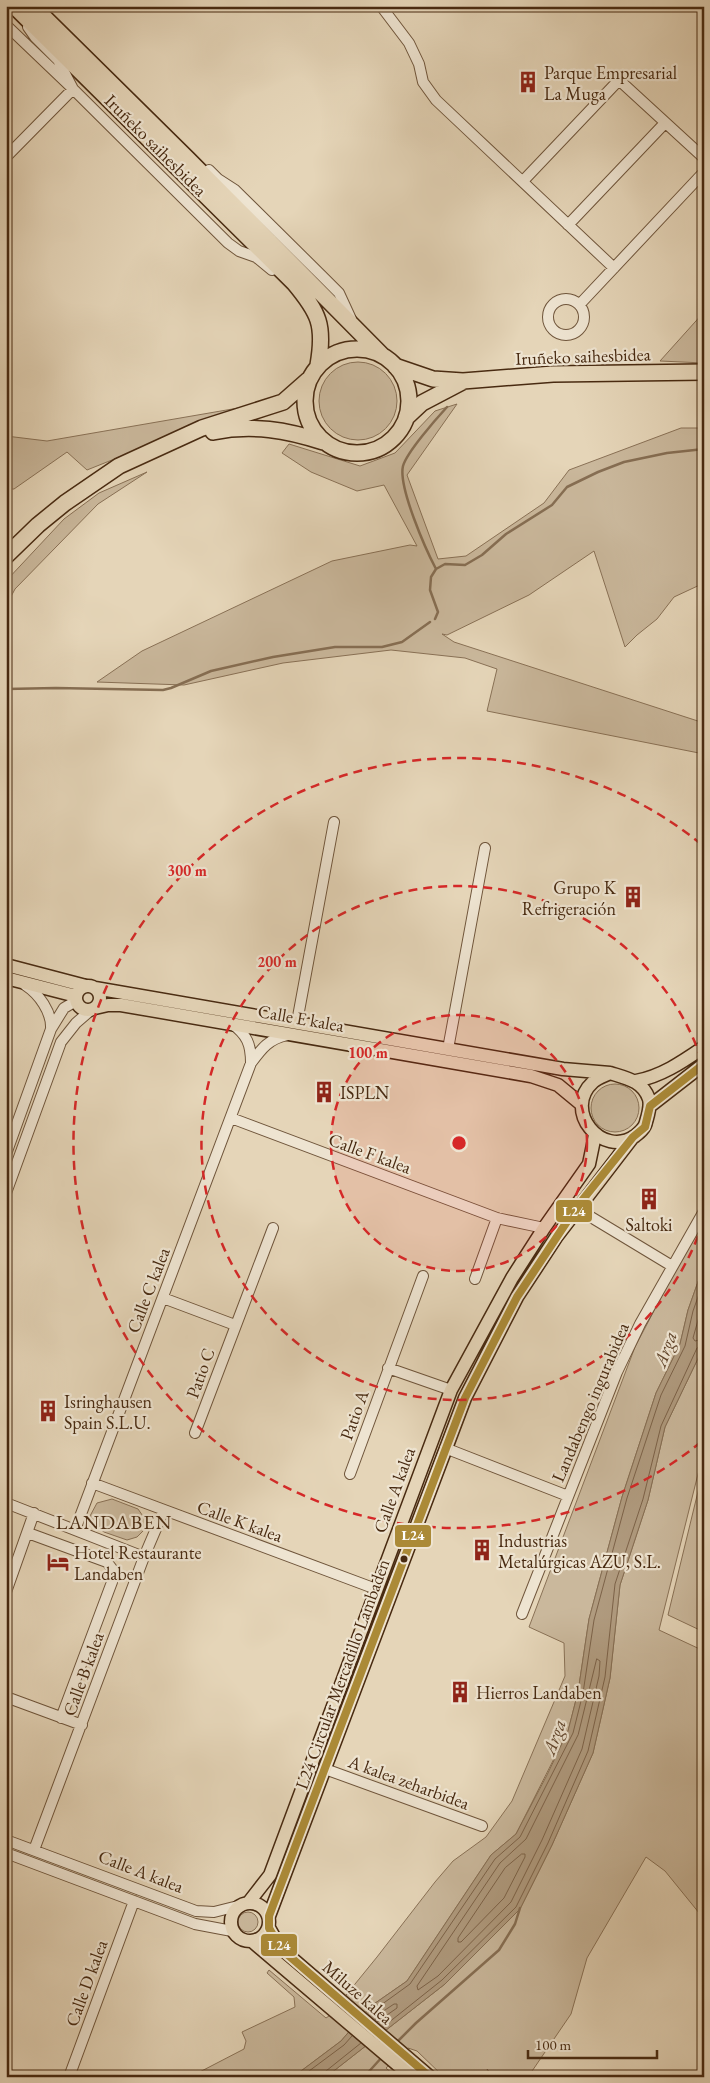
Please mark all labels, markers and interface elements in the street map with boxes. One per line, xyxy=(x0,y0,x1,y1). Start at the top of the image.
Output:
place label: Parque Empresarial La Muga xyxy=(544,61,677,105)
building icon: Parque Empresarial La Muga xyxy=(515,69,541,95)
street label: Iruñeko saihesbidea xyxy=(100,89,213,202)
street label: Iruñeko saihesbidea xyxy=(515,342,652,370)
text: 300 m xyxy=(167,861,207,880)
place label: Grupo K Refrigeración xyxy=(522,876,617,920)
building icon: Grupo K Refrigeración xyxy=(620,884,646,910)
text: 200 m xyxy=(257,952,297,971)
street label: Calle E kalea xyxy=(256,999,347,1037)
text: 100 m xyxy=(348,1043,388,1062)
building icon: ISPLN xyxy=(311,1079,337,1105)
place label: ISPLN xyxy=(340,1081,390,1104)
street label: Calle F kalea xyxy=(326,1127,415,1179)
centre of rings xyxy=(450,1134,468,1152)
building icon: Saltoki xyxy=(636,1186,662,1212)
line badge: L24 xyxy=(555,1199,593,1223)
text: L24 xyxy=(562,1202,586,1220)
place label: Saltoki xyxy=(625,1213,673,1236)
street label: Calle C kalea xyxy=(121,1243,175,1336)
street label: Landabengo ingurabidea xyxy=(546,1318,634,1485)
water label: Arga xyxy=(646,1328,683,1372)
street label: Patio C xyxy=(180,1345,220,1401)
street label: Patio A xyxy=(334,1386,374,1443)
place label: Isringhausen Spain S.L.U. xyxy=(64,1390,152,1434)
building icon: Isringhausen Spain S.L.U. xyxy=(35,1398,61,1424)
street label: Calle A kalea xyxy=(368,1443,420,1536)
street label: Calle K kalea xyxy=(194,1495,287,1547)
district label: LANDABEN xyxy=(56,1509,172,1535)
line badge: L24 xyxy=(394,1524,432,1548)
text: L24 xyxy=(401,1526,425,1544)
place label: Industrias Metalúrgicas AZU, S.L. xyxy=(498,1529,661,1573)
building icon: Industrias Metalúrgicas AZU, S.L. xyxy=(469,1537,495,1563)
place label: Hotel Restaurante Landaben xyxy=(74,1541,201,1585)
hotel icon: Hotel Restaurante Landaben xyxy=(45,1549,71,1575)
unlabelled marker xyxy=(399,1554,409,1564)
street label: L24 Circular Mercadillo Lambaden xyxy=(290,1555,395,1792)
street label: Calle B kalea xyxy=(57,1628,109,1719)
building icon: Hierros Landaben xyxy=(447,1679,473,1705)
place label: Hierros Landaben xyxy=(476,1681,602,1704)
water label: Arga xyxy=(535,1716,572,1760)
street label: A kalea zeharbidea xyxy=(344,1749,473,1815)
street label: Calle A kalea xyxy=(95,1844,188,1898)
line badge: L24 xyxy=(260,1933,298,1957)
street label: Calle D kalea xyxy=(60,1936,113,2029)
text: L24 xyxy=(267,1936,291,1954)
street label: Miluze kalea xyxy=(318,1955,399,2029)
scale bar xyxy=(528,2028,656,2060)
text: 100 m xyxy=(535,2035,572,2054)

